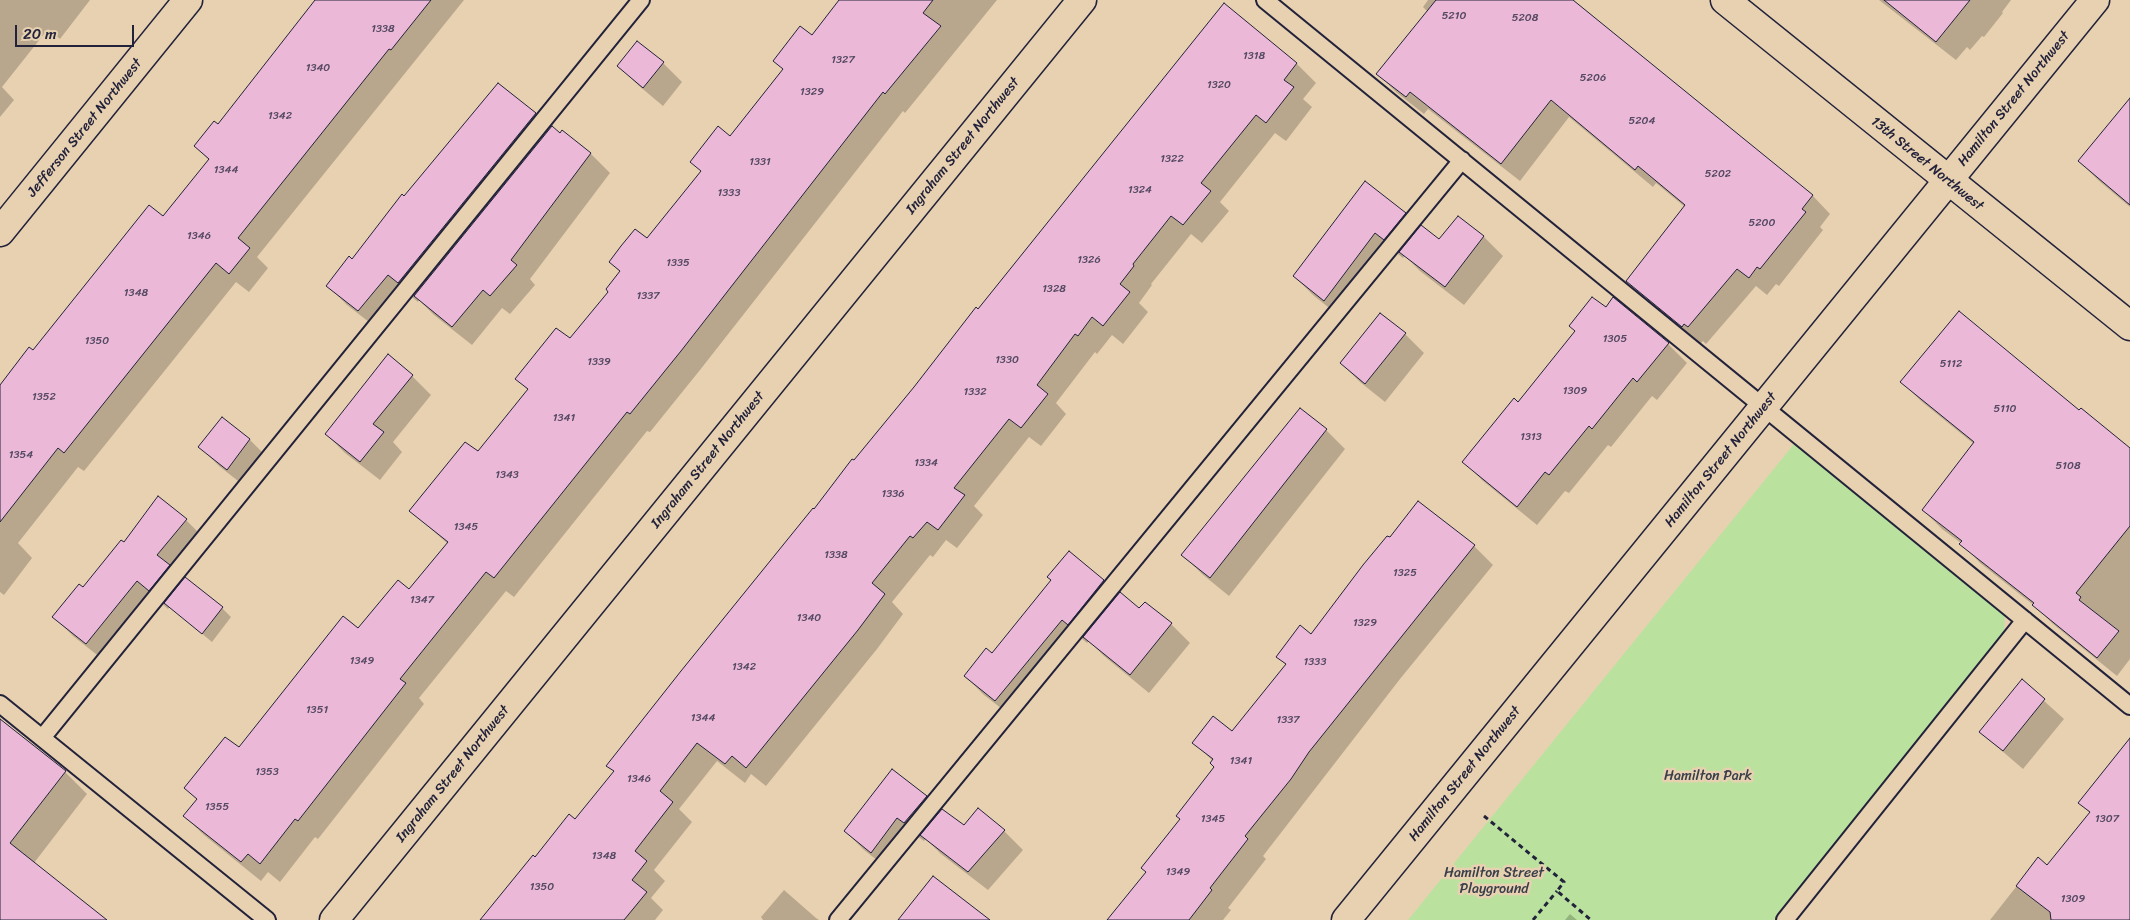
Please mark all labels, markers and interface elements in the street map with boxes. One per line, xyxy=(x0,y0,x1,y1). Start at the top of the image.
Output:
house number: 5210 xyxy=(1442,9,1466,23)
house number: 5208 xyxy=(1512,11,1538,25)
scale bar xyxy=(18,15,136,47)
text: 20 m xyxy=(23,21,57,47)
house number: 1338 xyxy=(371,22,395,36)
street label: Hamilton Street Northwest xyxy=(1954,28,2074,170)
house number: 1318 xyxy=(1243,49,1265,63)
house number: 1327 xyxy=(831,53,855,67)
street label: Jefferson Street Northwest xyxy=(24,55,146,201)
house number: 1340 xyxy=(306,61,330,75)
house number: 5206 xyxy=(1580,71,1606,85)
street label: Ingraham Street Northwest xyxy=(903,74,1023,218)
house number: 1320 xyxy=(1207,78,1231,92)
house number: 1329 xyxy=(800,85,824,99)
house number: 1342 xyxy=(268,109,292,123)
street label: 13th Street Northwest xyxy=(1867,113,1987,215)
house number: 5204 xyxy=(1629,114,1655,128)
house number: 1322 xyxy=(1160,152,1184,166)
house number: 1331 xyxy=(749,155,771,169)
house number: 1344 xyxy=(214,163,238,177)
house number: 5202 xyxy=(1705,167,1731,181)
house number: 1324 xyxy=(1128,183,1152,197)
house number: 1333 xyxy=(718,186,740,200)
house number: 5200 xyxy=(1749,216,1775,230)
house number: 1346 xyxy=(187,229,211,243)
house number: 1326 xyxy=(1077,253,1101,267)
house number: 1335 xyxy=(666,256,690,270)
house number: 1328 xyxy=(1042,282,1066,296)
house number: 1348 xyxy=(124,286,148,300)
house number: 1337 xyxy=(636,289,660,303)
house number: 1305 xyxy=(1603,332,1627,346)
house number: 1350 xyxy=(85,334,109,348)
house number: 1330 xyxy=(995,353,1019,367)
house number: 1339 xyxy=(587,355,611,369)
house number: 5112 xyxy=(1940,357,1962,371)
house number: 1309 xyxy=(1563,384,1587,398)
house number: 1332 xyxy=(963,385,987,399)
street label: Ingraham Street Northwest xyxy=(648,388,768,532)
street label: Hamilton Street Northwest xyxy=(1661,389,1781,531)
house number: 1352 xyxy=(32,390,56,404)
house number: 5110 xyxy=(1993,402,2017,416)
house number: 1341 xyxy=(553,411,575,425)
house number: 1313 xyxy=(1520,430,1542,444)
house number: 1354 xyxy=(9,448,33,462)
house number: 1334 xyxy=(914,456,938,470)
house number: 5108 xyxy=(2055,459,2081,473)
house number: 1343 xyxy=(495,468,519,482)
house number: 1336 xyxy=(881,487,905,501)
house number: 1345 xyxy=(454,520,478,534)
house number: 1338 xyxy=(824,548,848,562)
house number: 1325 xyxy=(1393,566,1417,580)
house number: 1347 xyxy=(410,593,434,607)
house number: 1340 xyxy=(797,611,821,625)
house number: 1329 xyxy=(1353,616,1377,630)
house number: 1349 xyxy=(350,654,374,668)
house number: 1333 xyxy=(1304,655,1326,669)
house number: 1342 xyxy=(732,660,756,674)
street label: Ingraham Street Northwest xyxy=(393,702,513,846)
house number: 1351 xyxy=(306,703,328,717)
street label: Hamilton Street Northwest xyxy=(1405,703,1525,845)
house number: 1344 xyxy=(691,711,715,725)
house number: 1337 xyxy=(1276,713,1300,727)
house number: 1341 xyxy=(1230,754,1252,768)
house number: 1353 xyxy=(255,765,279,779)
park label: Hamilton Park xyxy=(1664,768,1752,784)
house number: 1346 xyxy=(627,772,651,786)
house number: 1355 xyxy=(205,800,229,814)
house number: 1345 xyxy=(1201,812,1225,826)
house number: 1307 xyxy=(2095,812,2119,826)
house number: 1348 xyxy=(592,849,616,863)
house number: 1349 xyxy=(1166,865,1190,879)
park label: Hamilton Street Playground xyxy=(1444,865,1544,898)
house number: 1350 xyxy=(530,880,554,894)
house number: 1309 xyxy=(2061,892,2085,906)

